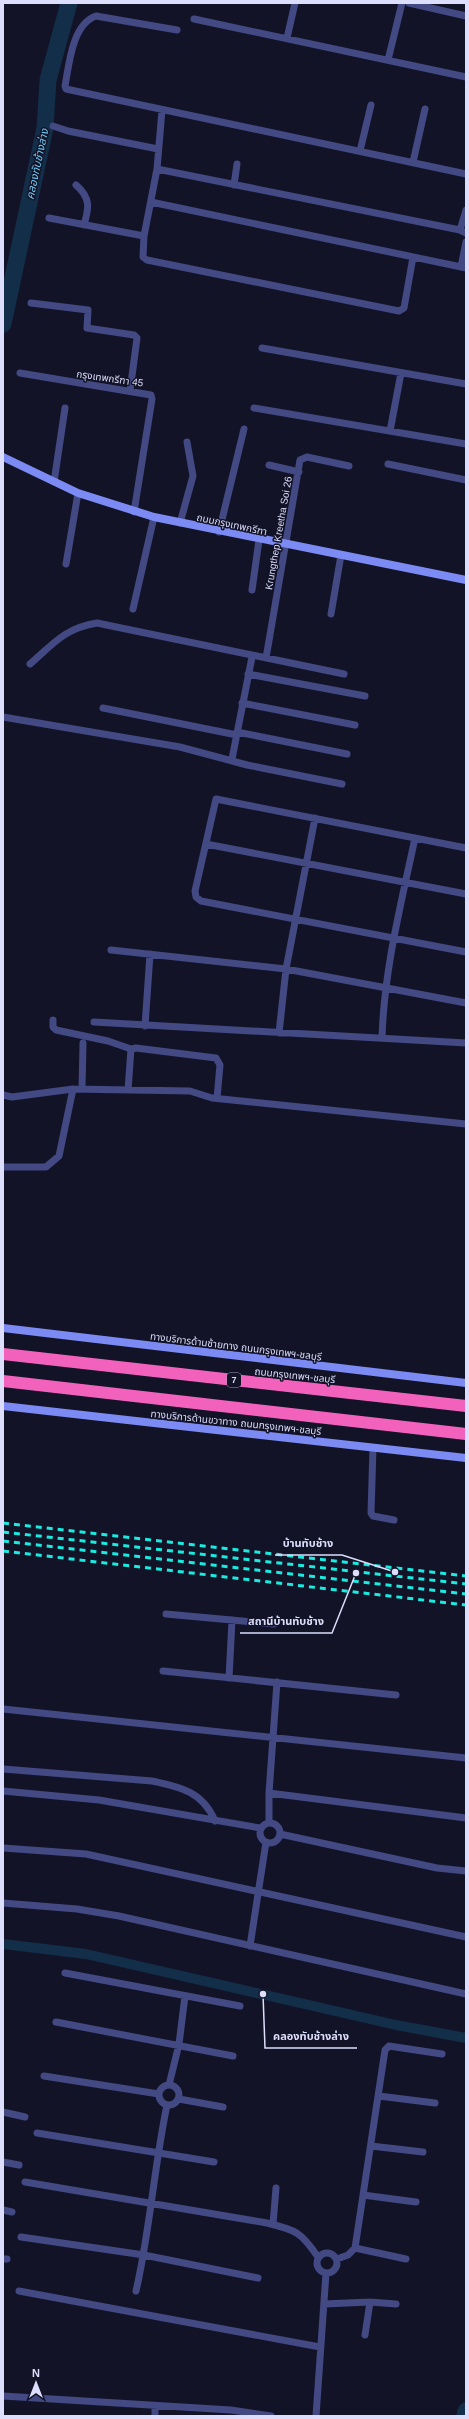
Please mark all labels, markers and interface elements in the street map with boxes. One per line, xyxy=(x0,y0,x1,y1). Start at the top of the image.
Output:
water label: คลองทับช้างล่าง xyxy=(24,127,51,200)
street label: กรุงเทพกรีฑา 45 xyxy=(76,368,144,390)
street label: Krungthep Kreetha Soi 26 xyxy=(263,475,294,591)
street label: ถนนกรุงเทพกรีฑา xyxy=(195,512,268,538)
street label: ทางบริการด้านซ้ายทาง ถนนกรุงเทพฯ-ชลบุรี xyxy=(149,1331,323,1364)
street label: ถนนกรุงเทพฯ-ชลบุรี xyxy=(254,1366,336,1386)
road number: 7 xyxy=(227,1373,241,1387)
street label: ทางบริการด้านขวาทาง ถนนกรุงเทพฯ-ชลบุรี xyxy=(150,1408,322,1438)
callout: บ้านทับช้าง xyxy=(275,1532,342,1555)
text: บ้านทับช้าง xyxy=(283,1537,333,1549)
callout: สถานีบ้านทับช้าง xyxy=(240,1610,332,1633)
text: สถานีบ้านทับช้าง xyxy=(248,1615,324,1627)
callout: คลองทับช้างล่าง xyxy=(265,2025,357,2048)
text: คลองทับช้างล่าง xyxy=(273,2030,349,2042)
north arrow xyxy=(16,2363,56,2403)
text: N xyxy=(32,2367,40,2379)

